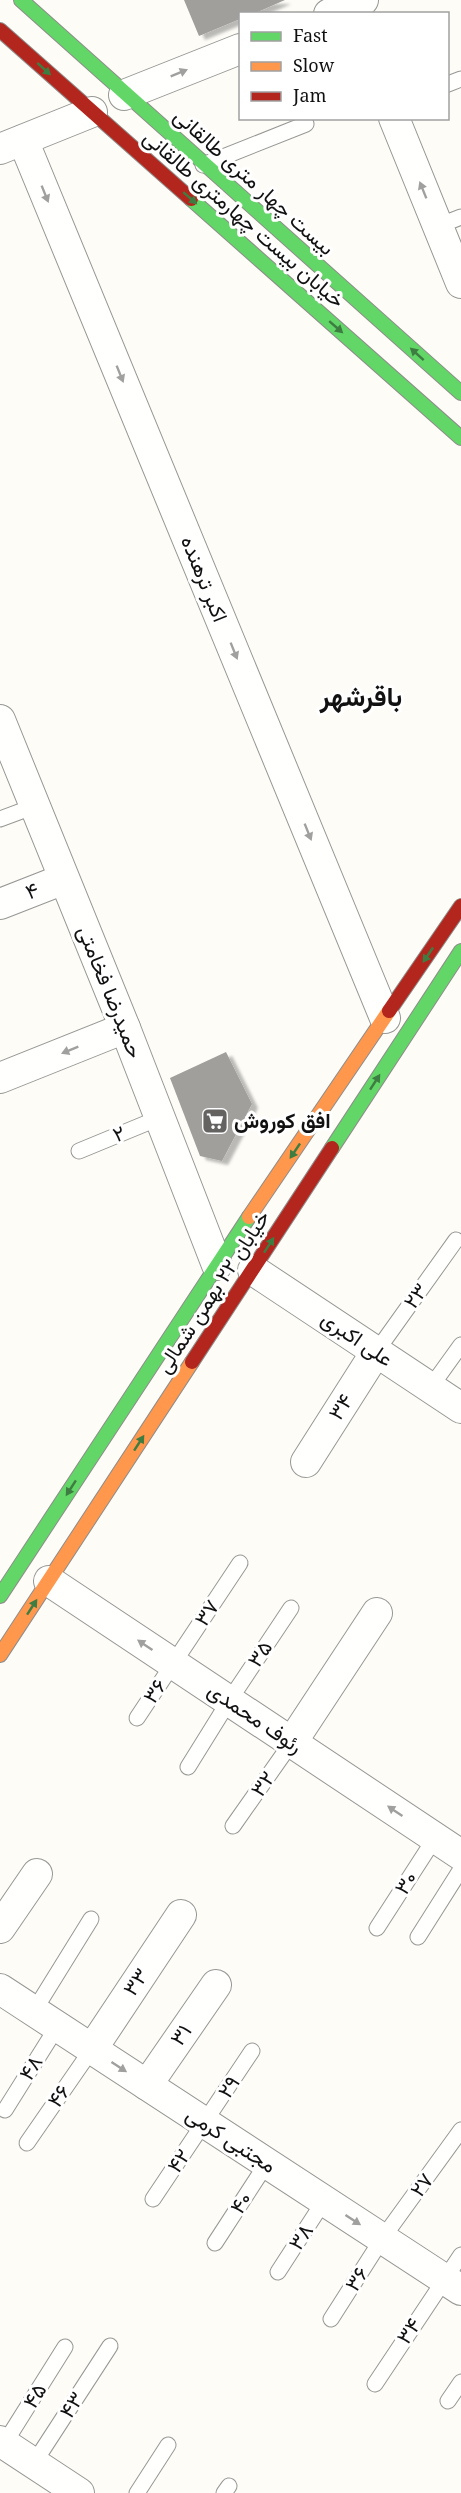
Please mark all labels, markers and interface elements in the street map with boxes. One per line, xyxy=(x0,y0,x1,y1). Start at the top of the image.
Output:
legend xyxy=(239,12,449,120)
text: Fast xyxy=(293,23,328,47)
text: Slow xyxy=(293,53,335,77)
one-way arrow xyxy=(36,62,51,76)
one-way arrow xyxy=(170,68,188,77)
text: Jam xyxy=(292,83,327,107)
street label: بیست چهار متری طالقانی xyxy=(168,102,341,262)
street label: خیابان بیست چهارمتری طالقانی xyxy=(137,123,351,314)
one-way arrow xyxy=(418,181,427,199)
one-way arrow xyxy=(40,185,50,203)
one-way arrow xyxy=(182,191,197,205)
one-way arrow xyxy=(328,320,343,333)
one-way arrow xyxy=(410,348,425,361)
one-way arrow xyxy=(116,365,125,383)
street label: اکبر ترهنده xyxy=(175,531,235,626)
one-way arrow xyxy=(229,643,239,661)
district label: باقرشهر xyxy=(319,677,402,714)
one-way arrow xyxy=(303,823,313,841)
street label: ۴ xyxy=(21,875,42,905)
street label: حمیدرضا فخامتی xyxy=(72,921,150,1062)
one-way arrow xyxy=(422,946,434,962)
one-way arrow xyxy=(61,1046,79,1055)
one-way arrow xyxy=(370,1074,381,1090)
supermarket icon: افق کوروش xyxy=(200,1106,230,1136)
place label: افق کوروش xyxy=(234,1106,331,1134)
street label: ۲ xyxy=(108,1118,129,1148)
one-way arrow xyxy=(289,1142,301,1158)
street label: خیابان ۲۲ بهمن شمالی xyxy=(149,1205,275,1378)
one-way arrow xyxy=(263,1237,274,1253)
street label: ۲۳ xyxy=(397,1277,434,1314)
street label: علی اکبری xyxy=(316,1304,399,1372)
street label: ۳۴ xyxy=(321,1388,359,1425)
one-way arrow xyxy=(133,1436,145,1452)
one-way arrow xyxy=(65,1480,76,1496)
street label: ۳۷ xyxy=(187,1594,225,1631)
one-way arrow xyxy=(26,1599,38,1615)
street label: ۳۵ xyxy=(240,1635,278,1672)
one-way arrow xyxy=(137,1640,153,1651)
street label: ۳۶ xyxy=(136,1673,173,1708)
street label: رئوف محمدی xyxy=(203,1675,308,1759)
street label: ۳۲ xyxy=(244,1765,281,1802)
one-way arrow xyxy=(387,1805,403,1817)
street label: ۳۰ xyxy=(387,1865,423,1900)
street label: ۳۳ xyxy=(116,1962,155,2001)
street label: ۳۱ xyxy=(163,2018,197,2051)
street label: ۴۸ xyxy=(12,2050,48,2085)
one-way arrow xyxy=(111,2061,127,2073)
street label: ۲۹ xyxy=(211,2070,246,2103)
street label: ۴۶ xyxy=(40,2078,76,2112)
street label: مجتبی کرمی xyxy=(181,2100,282,2179)
street label: ۴۲ xyxy=(160,2143,196,2178)
street label: ۲۷ xyxy=(403,2167,439,2202)
street label: ۴۰ xyxy=(223,2186,258,2219)
one-way arrow xyxy=(345,2214,361,2225)
street label: ۳۸ xyxy=(281,2218,319,2255)
street label: ۳۶ xyxy=(338,2261,374,2296)
street label: ۳۴ xyxy=(389,2312,427,2349)
street label: ۴۵ xyxy=(16,2378,52,2413)
street label: ۴۳ xyxy=(52,2386,90,2423)

